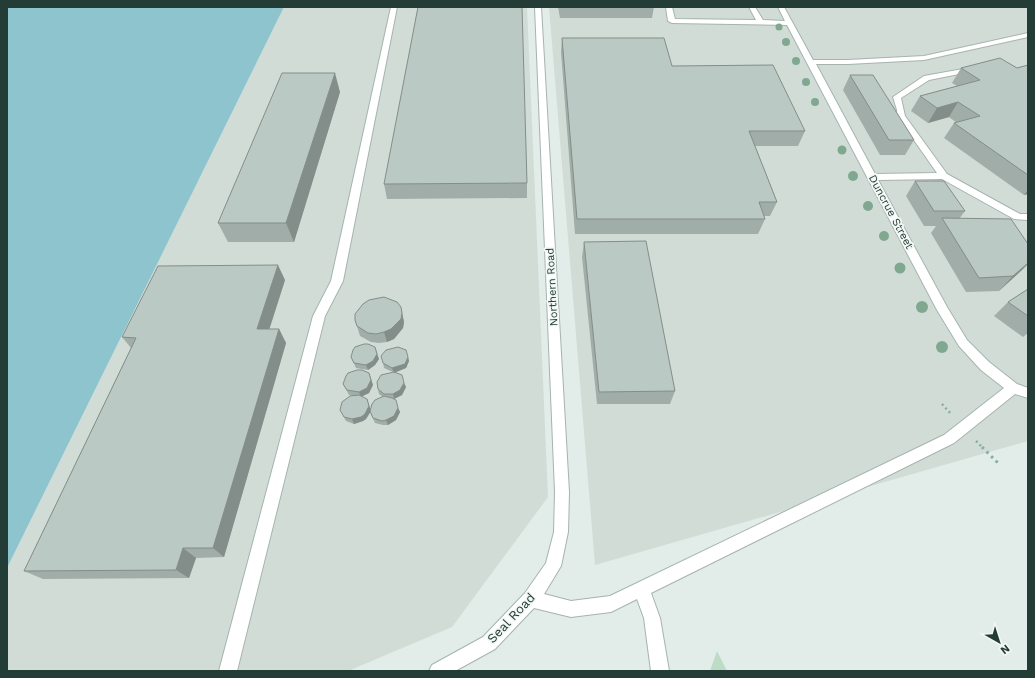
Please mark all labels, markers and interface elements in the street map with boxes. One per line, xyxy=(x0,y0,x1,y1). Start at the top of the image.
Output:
street label: Duncrue Street xyxy=(866,173,916,252)
street label: Northern Road xyxy=(543,248,561,326)
street label: Seal Road xyxy=(484,590,538,646)
north arrow xyxy=(979,622,1019,662)
text: N xyxy=(998,642,1012,657)

